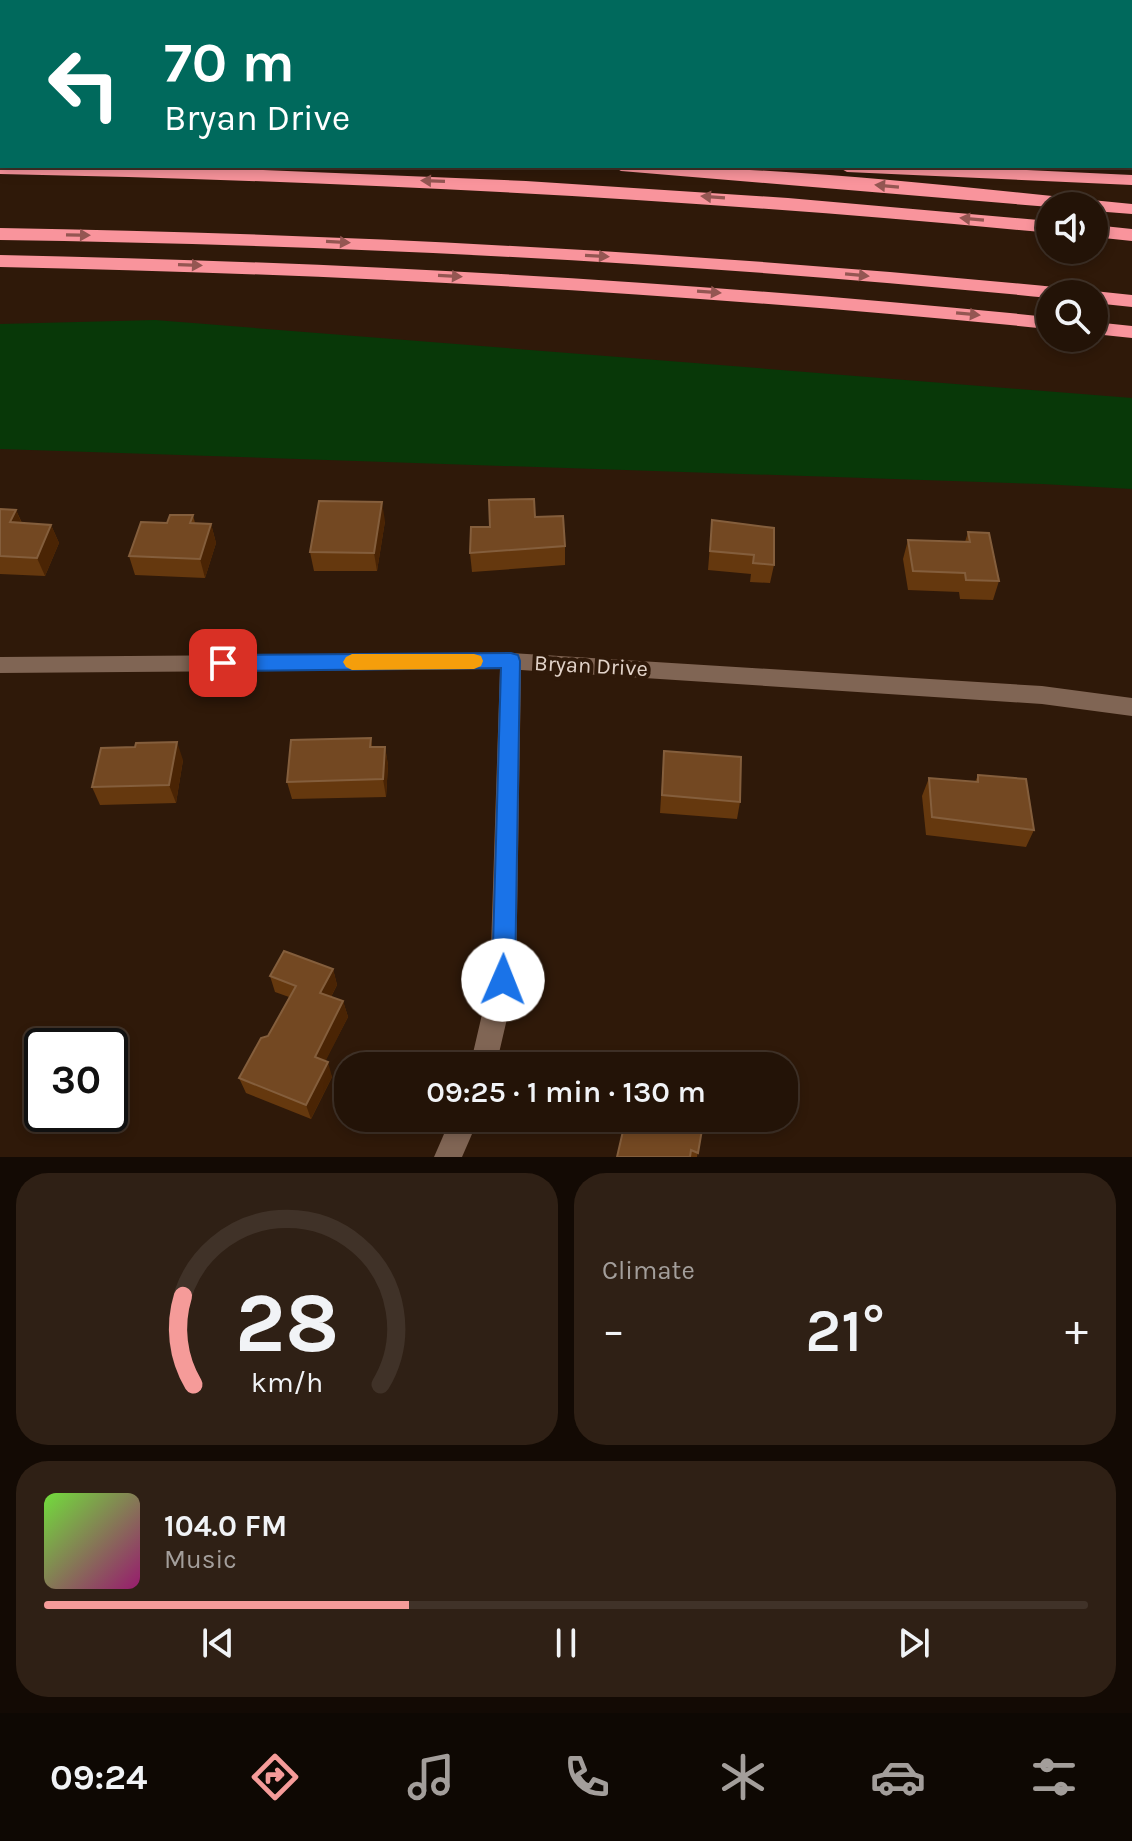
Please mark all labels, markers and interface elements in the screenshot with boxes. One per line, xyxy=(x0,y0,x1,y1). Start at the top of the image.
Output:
text: 70 m xyxy=(164,30,295,95)
icon: left xyxy=(32,32,136,136)
text: Bryan Drive xyxy=(164,97,350,139)
one-way arrow xyxy=(420,175,445,188)
one-way arrow xyxy=(874,179,899,192)
one-way arrow xyxy=(700,190,725,203)
map controls xyxy=(1036,192,1108,352)
button: sound xyxy=(1036,192,1108,264)
one-way arrow xyxy=(959,212,984,225)
one-way arrow xyxy=(66,229,91,241)
one-way arrow xyxy=(326,235,351,248)
one-way arrow xyxy=(585,250,610,263)
one-way arrow xyxy=(178,259,203,271)
one-way arrow xyxy=(845,268,870,281)
one-way arrow xyxy=(438,270,463,283)
button: search xyxy=(1036,280,1108,352)
one-way arrow xyxy=(697,286,722,299)
one-way arrow xyxy=(956,308,981,321)
pin xyxy=(189,629,257,697)
icon: arrive xyxy=(201,641,245,685)
street label: Bryan Drive xyxy=(533,650,648,682)
position arrow xyxy=(461,938,545,1022)
speed limit sign: 30 xyxy=(24,1028,128,1132)
text: 09:25 · 1 min · 130 m xyxy=(426,1074,706,1110)
text: Climate xyxy=(602,1255,695,1286)
text: 28 xyxy=(235,1275,339,1372)
text: 21° xyxy=(805,1296,885,1366)
text: − xyxy=(602,1305,625,1356)
text: + xyxy=(1065,1305,1088,1356)
text: km/h xyxy=(251,1366,323,1399)
text: 104.0 FM xyxy=(164,1508,287,1544)
text: Music xyxy=(164,1544,237,1575)
icon: previous xyxy=(196,1621,240,1665)
icon: pause xyxy=(544,1621,588,1665)
icon: next xyxy=(892,1621,936,1665)
icon: directions xyxy=(247,1749,303,1805)
icon: music xyxy=(403,1749,459,1805)
icon: phone xyxy=(559,1749,615,1805)
icon: climate xyxy=(715,1749,771,1805)
icon: car xyxy=(870,1749,926,1805)
icon: filters xyxy=(1026,1749,1082,1805)
text: 09:24 xyxy=(50,1756,148,1798)

